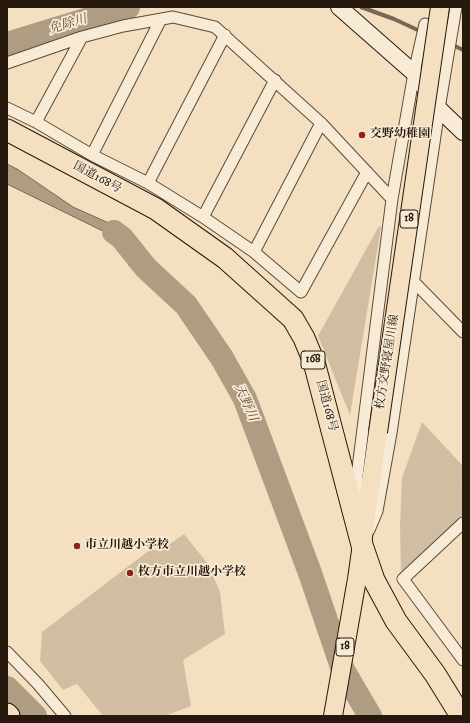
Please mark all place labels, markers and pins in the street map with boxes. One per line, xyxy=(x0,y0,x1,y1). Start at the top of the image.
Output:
place label: 交野幼稚園 xyxy=(370,128,430,142)
marker: 交野幼稚園 xyxy=(357,130,367,140)
place label: 市立川越小学校 xyxy=(85,539,169,553)
marker: 市立川越小学校 xyxy=(72,541,82,551)
place label: 枚方市立川越小学校 xyxy=(138,566,246,580)
marker: 枚方市立川越小学校 xyxy=(125,568,135,578)

